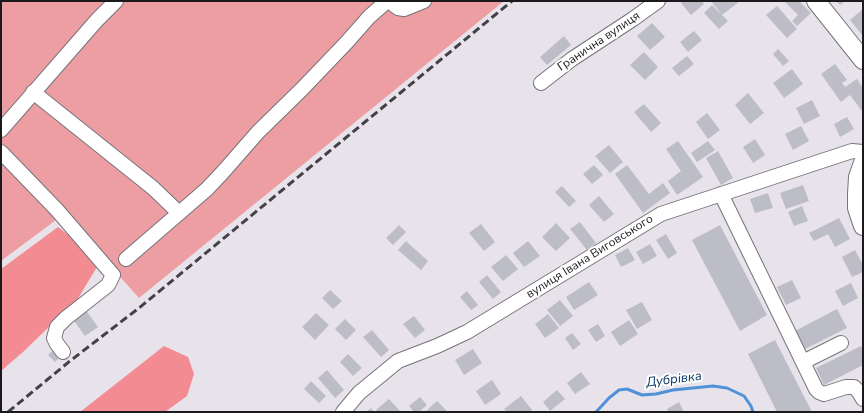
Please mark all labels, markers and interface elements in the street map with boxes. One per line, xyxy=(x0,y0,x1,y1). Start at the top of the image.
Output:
street label: Гранична вулиця xyxy=(555,9,643,75)
street label: вулиця Івана Виговського xyxy=(524,212,656,302)
water label: Дубрівка xyxy=(645,369,703,391)

